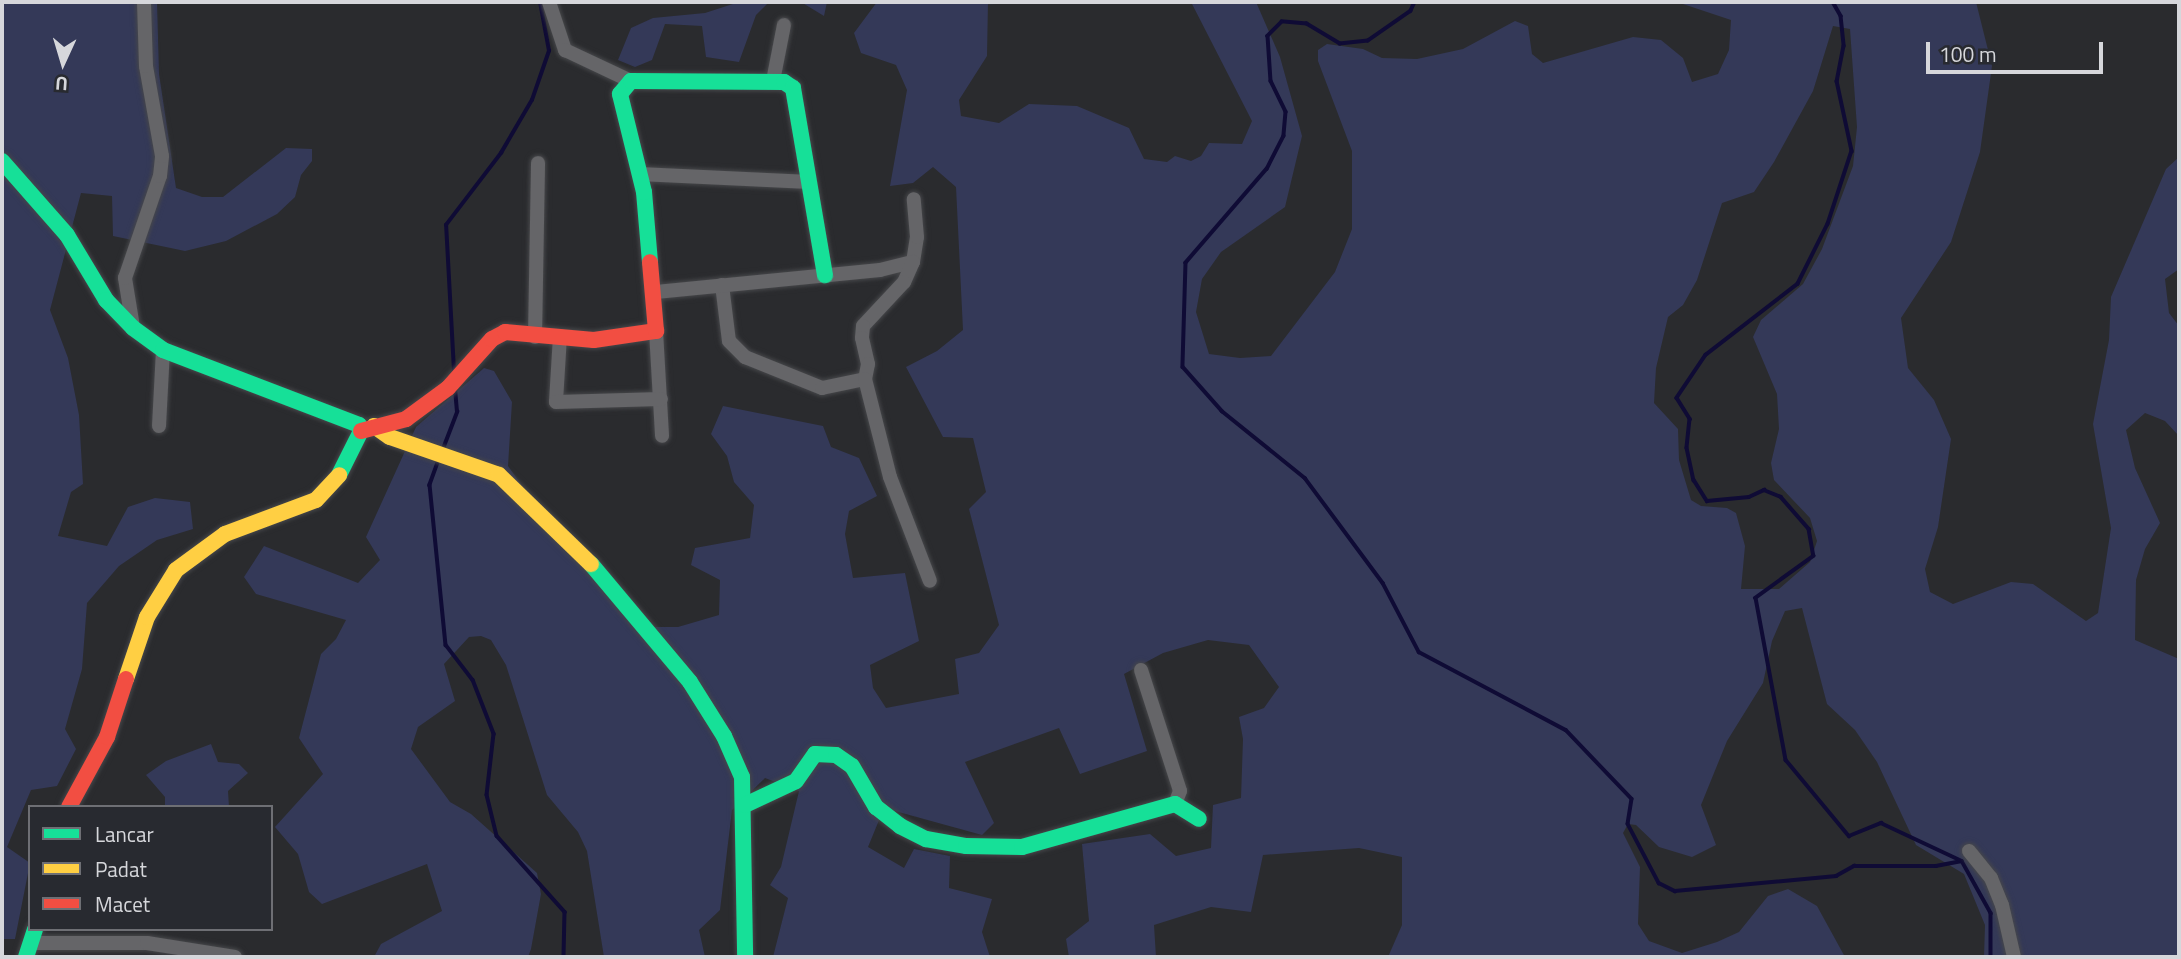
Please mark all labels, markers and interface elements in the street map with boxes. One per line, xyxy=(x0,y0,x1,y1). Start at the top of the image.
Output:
north arrow xyxy=(28,28,98,98)
scale bar xyxy=(1929,28,2106,72)
text: 100 m xyxy=(1939,38,1996,70)
text: U xyxy=(54,70,69,99)
legend xyxy=(28,805,273,931)
text: Lancar xyxy=(95,818,154,850)
text: Padat xyxy=(95,853,147,885)
text: Macet xyxy=(95,888,150,920)

